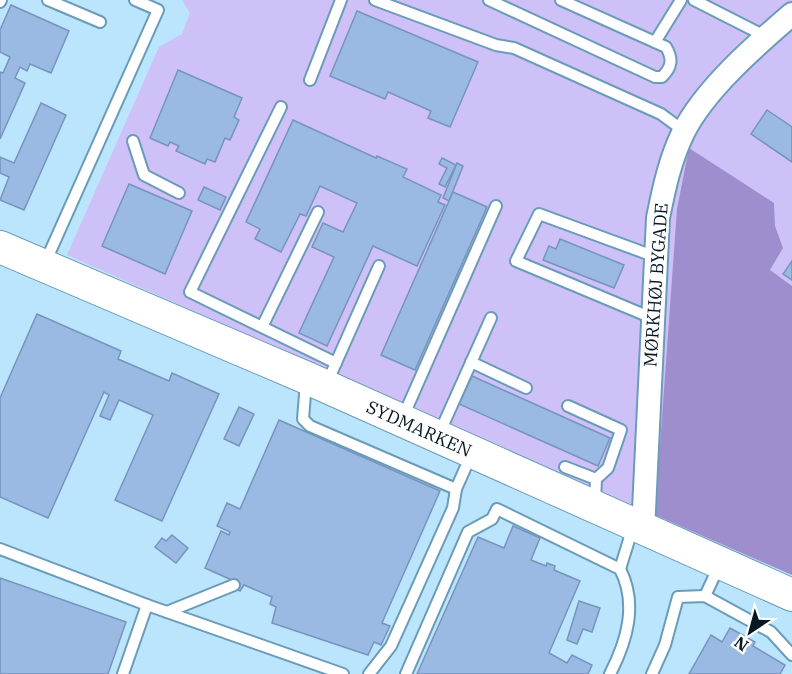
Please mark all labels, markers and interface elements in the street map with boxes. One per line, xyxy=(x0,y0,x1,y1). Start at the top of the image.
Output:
street label: MØRKHØJ BYGADE xyxy=(638,202,673,368)
street label: SYDMARKEN xyxy=(363,395,475,462)
north arrow xyxy=(720,602,780,662)
text: N xyxy=(730,632,752,656)

